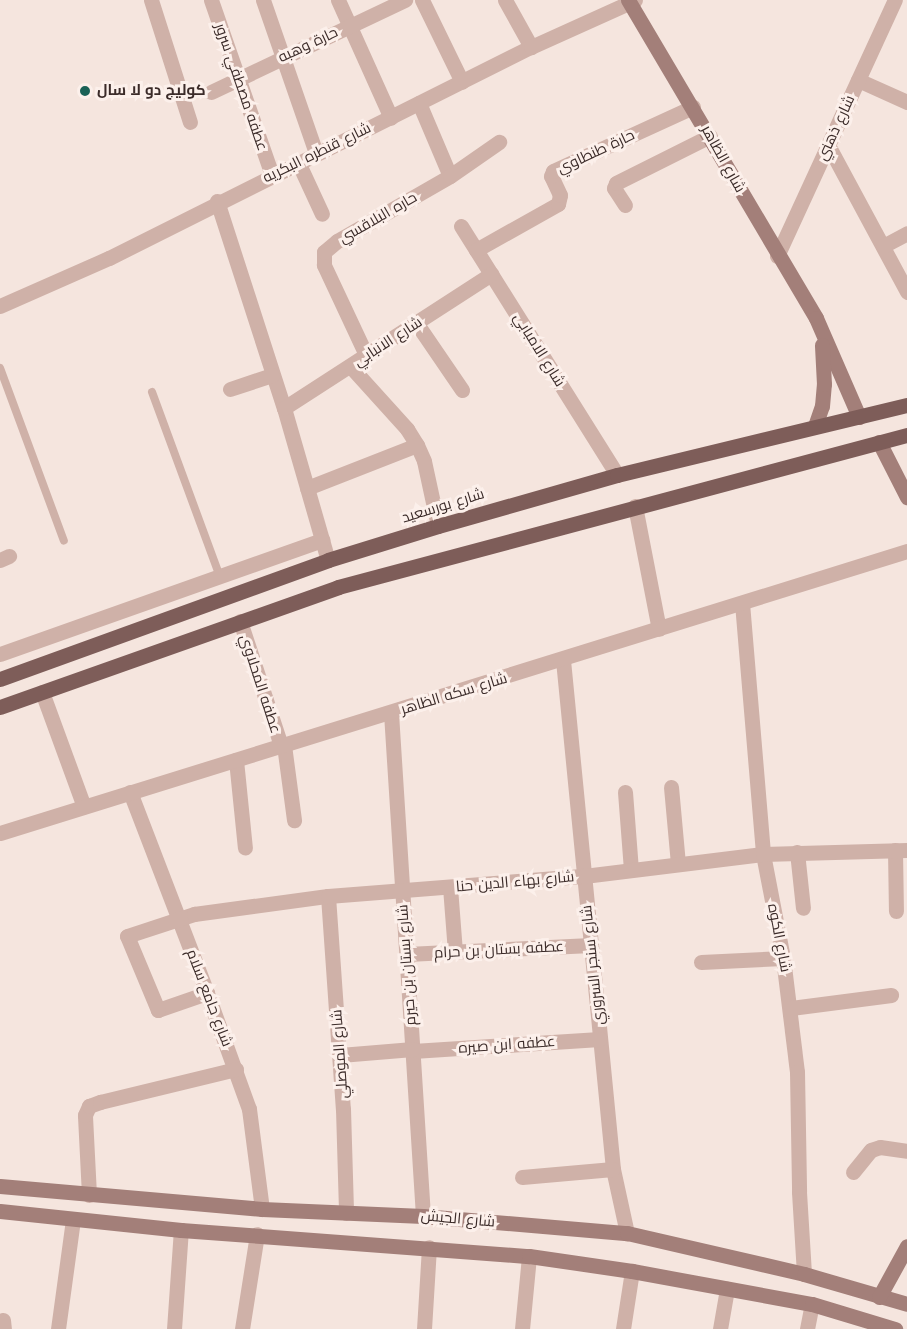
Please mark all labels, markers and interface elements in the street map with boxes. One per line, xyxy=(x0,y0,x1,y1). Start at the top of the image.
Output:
street label: عطفه مصطفي سرور xyxy=(211,21,271,153)
street label: حارة وهبه xyxy=(275,23,341,67)
place label: كوليج دو لا سال xyxy=(97,82,206,100)
marker: كوليج دو لا سال xyxy=(78,84,92,98)
street label: شارع ذهني xyxy=(813,92,859,164)
street label: شارع قنطره البكريه xyxy=(260,119,374,187)
street label: شارع الظاهر xyxy=(697,122,749,196)
street label: حارة طنطاوي xyxy=(554,126,638,178)
street label: حاره البلاقسي xyxy=(336,188,420,248)
street label: شارع الامبابي xyxy=(509,310,569,390)
street label: شارع الانبابي xyxy=(350,313,426,371)
street label: شارع بورسعيد xyxy=(400,485,486,527)
street label: عطفه المحلاوي xyxy=(236,632,284,736)
street label: شارع سكه الظاهر xyxy=(399,669,509,719)
street label: شارع بهاء الدين حنا xyxy=(455,868,575,896)
street label: شارع الكوه xyxy=(764,902,794,974)
street label: شارع بستان بن حيرم xyxy=(394,904,420,1026)
street label: شارع سنجر السروري xyxy=(578,904,608,1026)
street label: عطفه بستان بن حرام xyxy=(434,938,564,962)
street label: شارع جامع سلام xyxy=(182,947,236,1049)
street label: شارع الموصلي xyxy=(328,1009,352,1099)
street label: عطفه ابن صيره xyxy=(458,1033,556,1057)
street label: شارع الجيش xyxy=(420,1207,496,1231)

